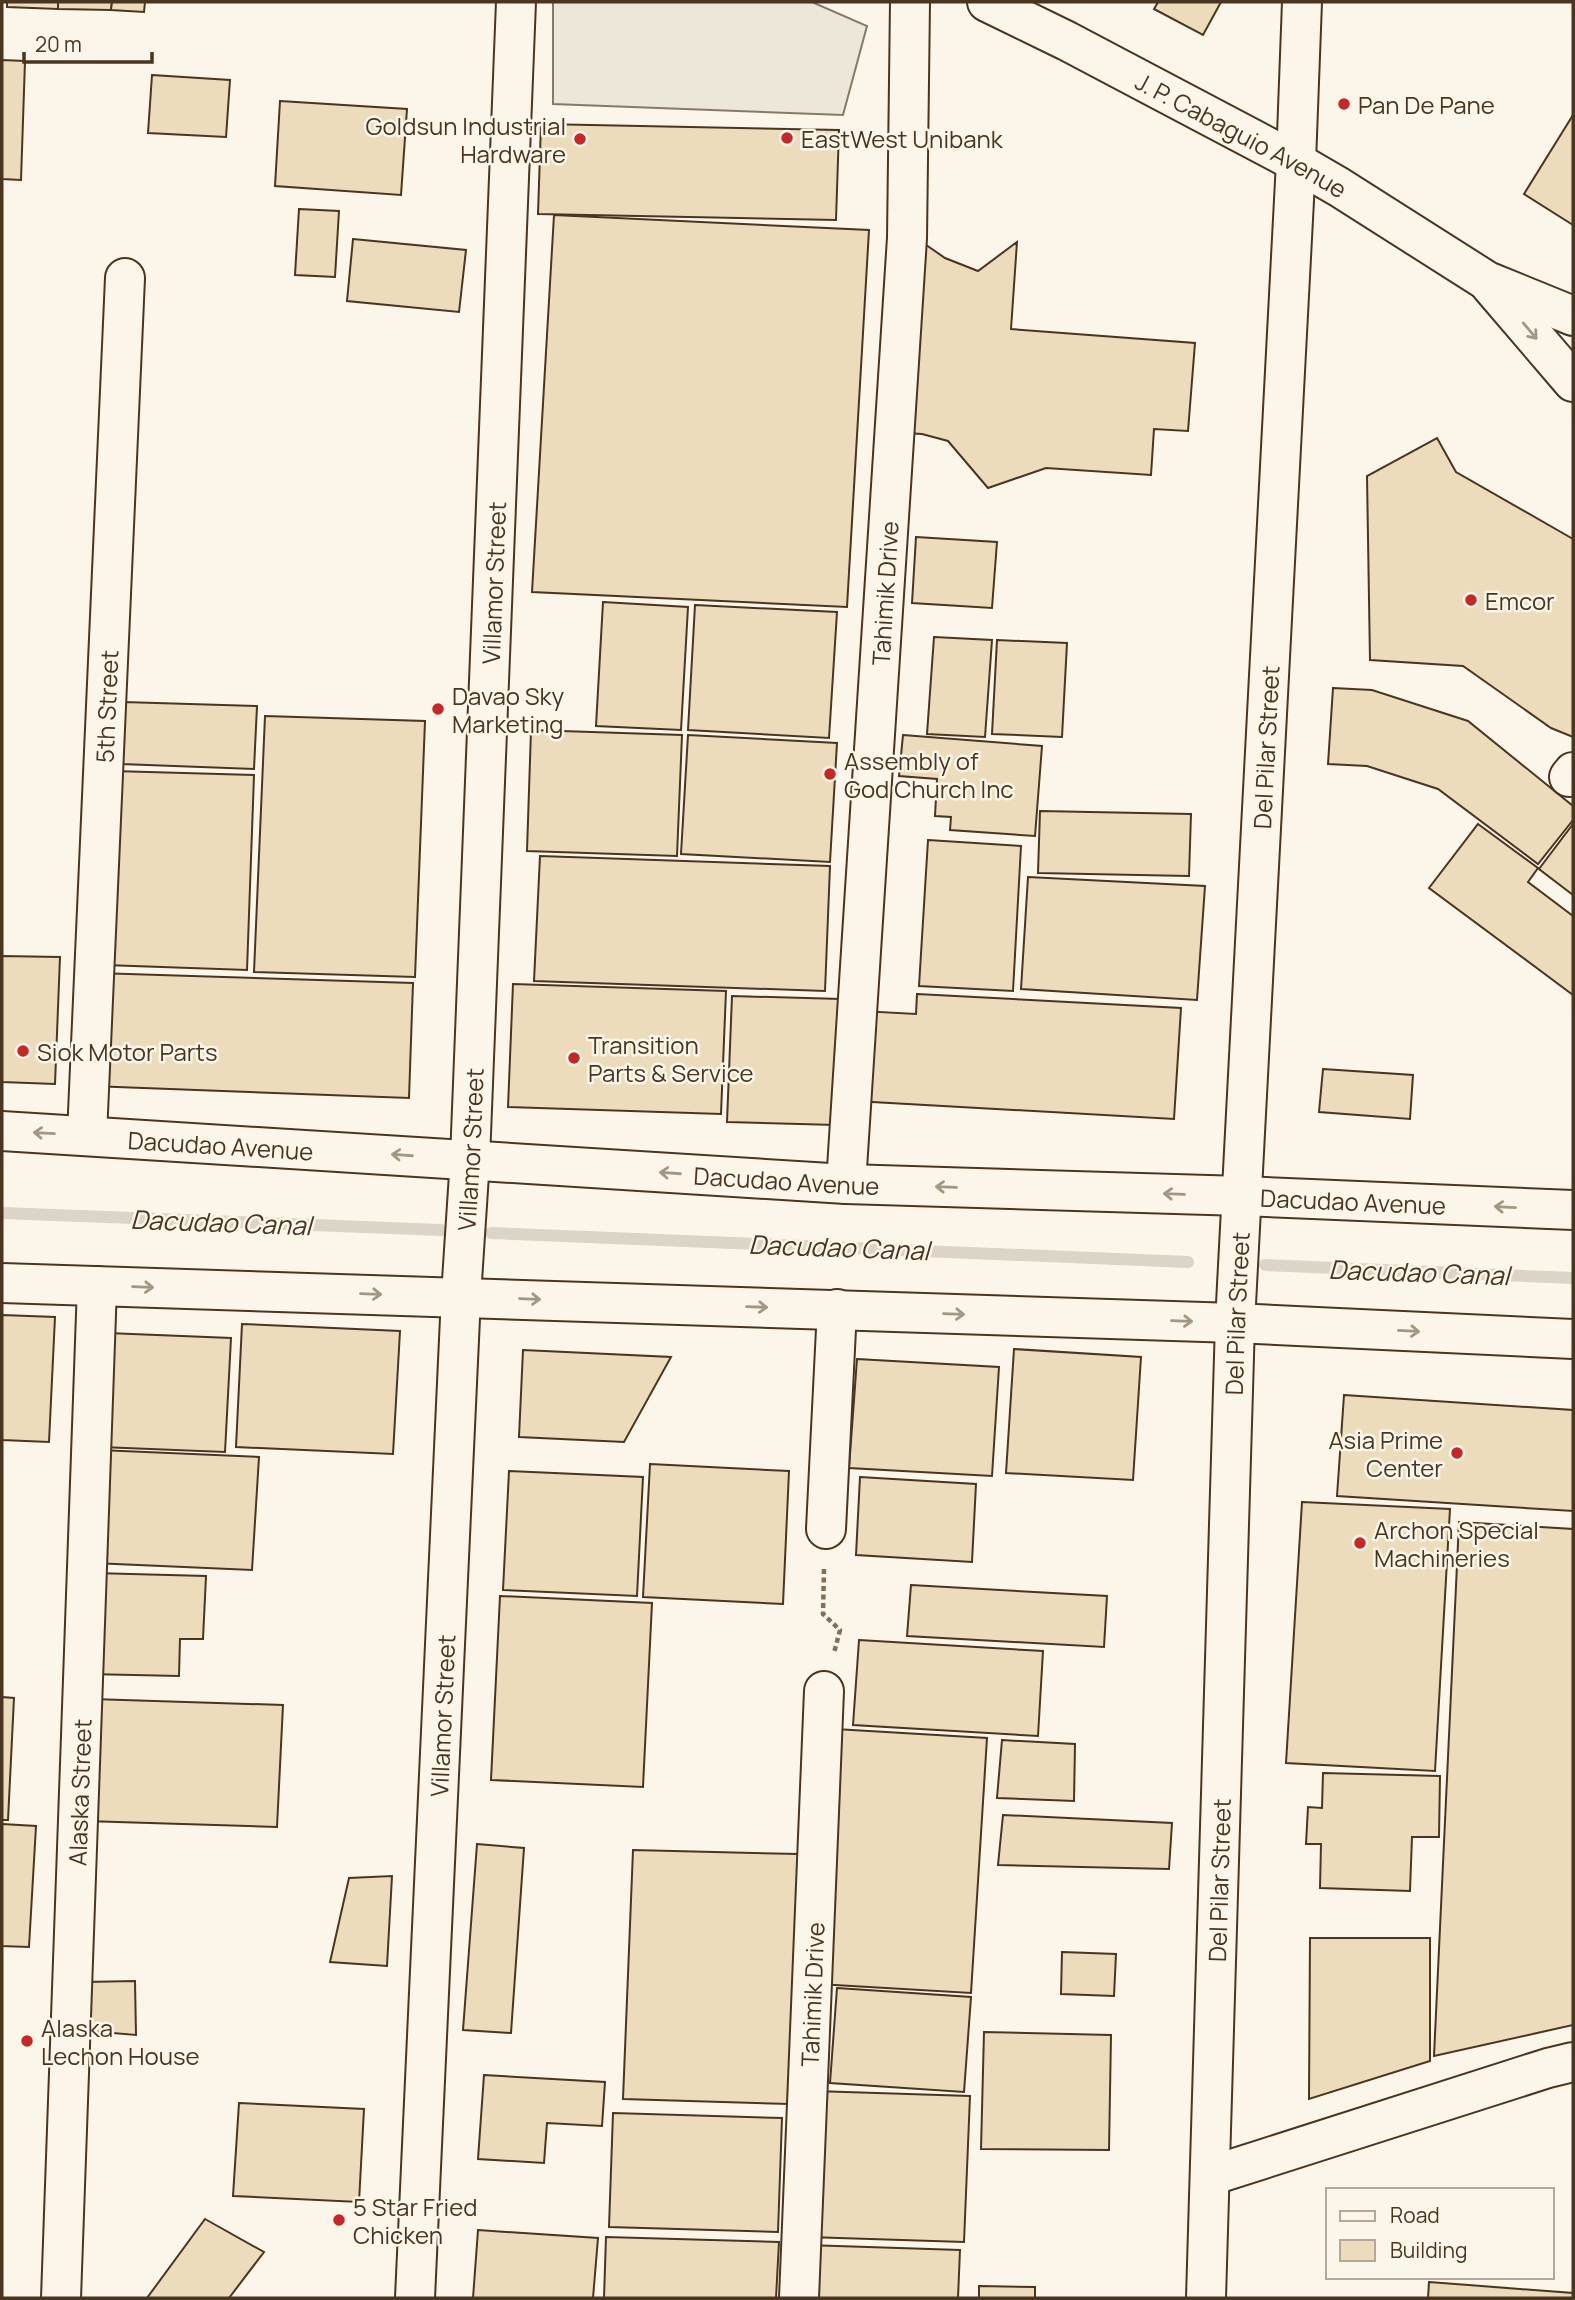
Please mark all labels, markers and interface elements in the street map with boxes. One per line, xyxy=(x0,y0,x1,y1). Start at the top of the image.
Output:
scale bar xyxy=(24,21,152,65)
text: 20 m xyxy=(35,30,82,58)
street label: J. P. Cabaguio Avenue xyxy=(1130,64,1354,205)
place label: Pan De Pane xyxy=(1358,88,1495,121)
marker: Pan De Pane xyxy=(1336,96,1352,112)
place label: Goldsun Industrial Hardware xyxy=(365,109,566,170)
place label: EastWest Unibank xyxy=(801,122,1004,155)
marker: EastWest Unibank xyxy=(779,130,795,146)
marker: Goldsun Industrial Hardware xyxy=(572,131,588,147)
one-way arrow xyxy=(1522,322,1538,340)
street label: Villamor Street xyxy=(473,501,513,665)
street label: Tahimik Drive xyxy=(863,520,905,666)
place label: Emcor xyxy=(1485,584,1555,617)
marker: Emcor xyxy=(1463,592,1479,608)
street label: 5th Street xyxy=(87,649,125,764)
street label: Del Pilar Street xyxy=(1244,665,1286,830)
place label: Davao Sky Marketing xyxy=(452,679,564,740)
marker: Davao Sky Marketing xyxy=(430,701,446,717)
place label: Assembly of God Church Inc xyxy=(844,744,1014,805)
marker: Assembly of God Church Inc xyxy=(822,766,838,782)
place label: Transition Parts & Service xyxy=(588,1028,754,1089)
place label: Siok Motor Parts xyxy=(37,1035,218,1068)
marker: Siok Motor Parts xyxy=(15,1043,31,1059)
marker: Transition Parts & Service xyxy=(566,1050,582,1066)
street label: Villamor Street xyxy=(449,1067,490,1232)
street label: Dacudao Avenue xyxy=(127,1122,314,1167)
one-way arrow xyxy=(33,1126,56,1139)
one-way arrow xyxy=(391,1148,414,1161)
street label: Dacudao Avenue xyxy=(693,1158,880,1201)
one-way arrow xyxy=(659,1166,682,1179)
one-way arrow xyxy=(935,1180,958,1194)
street label: Dacudao Avenue xyxy=(1260,1180,1447,1221)
one-way arrow xyxy=(1162,1187,1185,1200)
water label: Dacudao Canal xyxy=(130,1201,315,1243)
one-way arrow xyxy=(1494,1201,1517,1214)
water label: Dacudao Canal xyxy=(748,1226,933,1268)
street label: Del Pilar Street xyxy=(1216,1231,1256,1396)
water label: Dacudao Canal xyxy=(1328,1251,1513,1293)
one-way arrow xyxy=(132,1280,155,1294)
one-way arrow xyxy=(359,1287,382,1300)
one-way arrow xyxy=(518,1292,541,1305)
one-way arrow xyxy=(745,1300,768,1313)
one-way arrow xyxy=(943,1307,966,1320)
one-way arrow xyxy=(1170,1315,1193,1328)
one-way arrow xyxy=(1397,1325,1420,1338)
place label: Asia Prime Center xyxy=(1328,1423,1443,1484)
marker: Asia Prime Center xyxy=(1449,1445,1465,1461)
place label: Archon Special Machineries xyxy=(1374,1513,1539,1574)
marker: Archon Special Machineries xyxy=(1352,1535,1368,1551)
street label: Villamor Street xyxy=(422,1634,462,1798)
street label: Alaska Street xyxy=(60,1718,98,1867)
street label: Del Pilar Street xyxy=(1200,1798,1237,1962)
street label: Tahimik Drive xyxy=(792,1921,831,2067)
place label: Alaska Lechon House xyxy=(41,2011,200,2072)
marker: Alaska Lechon House xyxy=(19,2033,35,2049)
legend xyxy=(1326,2188,1554,2279)
place label: 5 Star Fried Chicken xyxy=(353,2190,477,2251)
text: Road xyxy=(1390,2201,1440,2229)
marker: 5 Star Fried Chicken xyxy=(331,2212,347,2228)
text: Building xyxy=(1390,2236,1467,2264)

